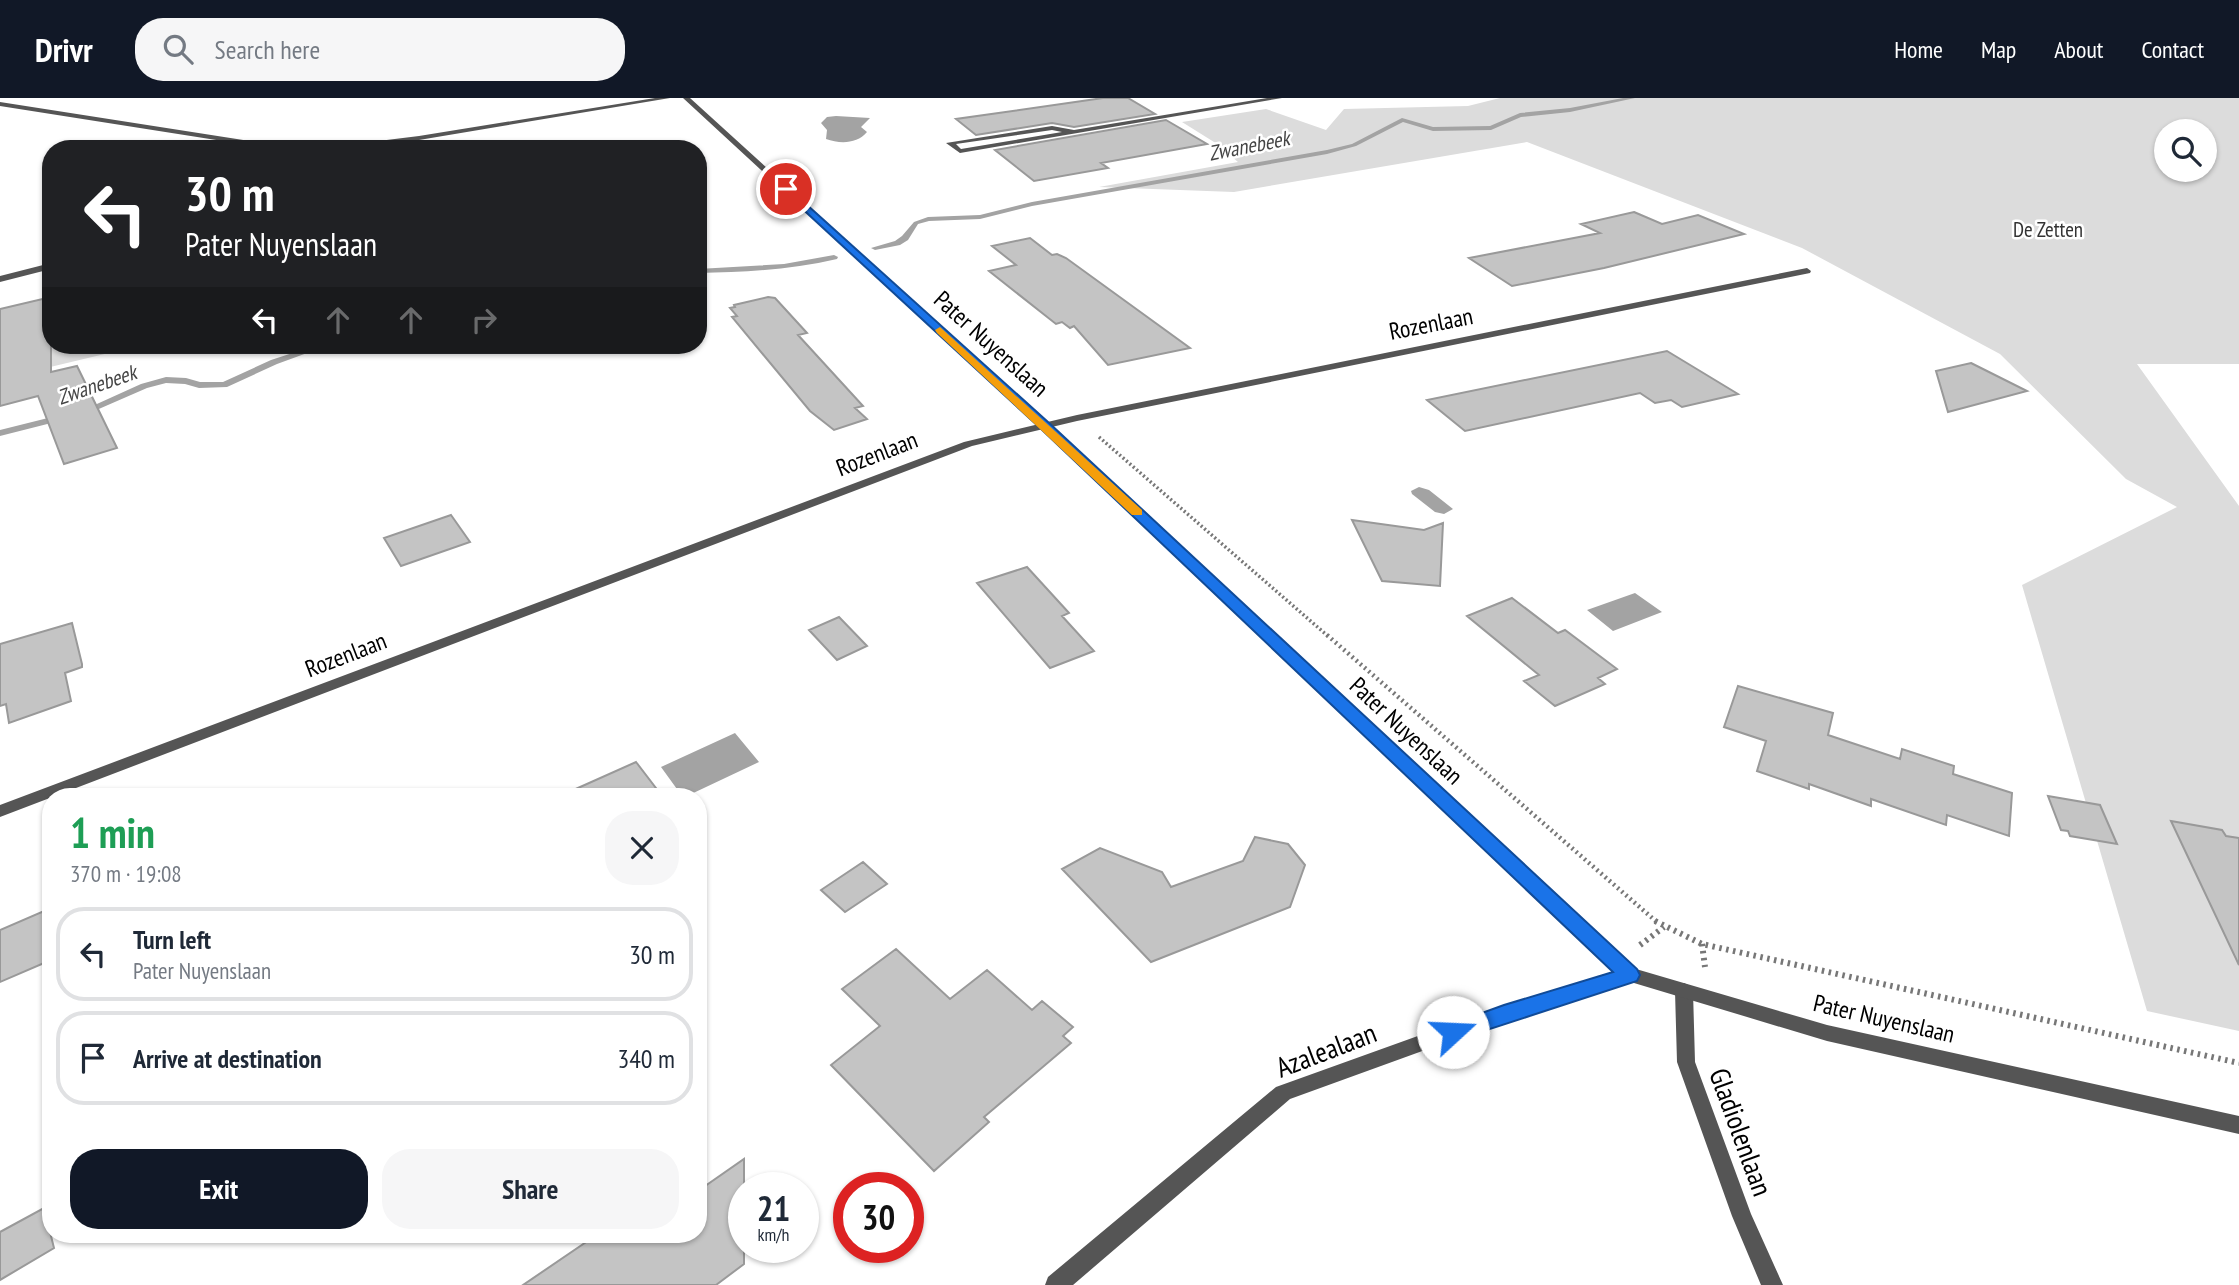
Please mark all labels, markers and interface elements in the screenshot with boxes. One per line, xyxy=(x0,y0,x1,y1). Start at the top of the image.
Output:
search box xyxy=(135,18,625,81)
text: Drivr xyxy=(35,28,93,71)
icon: search xyxy=(159,30,197,68)
text: Search here xyxy=(215,33,320,66)
text: Home xyxy=(1894,34,1943,65)
text: Map xyxy=(1981,34,2016,65)
text: About xyxy=(2054,34,2103,65)
text: Contact xyxy=(2141,34,2204,65)
map controls xyxy=(2154,119,2217,182)
button: search xyxy=(2154,119,2217,182)
water label: Zwanebeek xyxy=(1206,124,1294,167)
pin xyxy=(756,159,816,219)
text: 30 m xyxy=(185,161,274,225)
icon: left xyxy=(70,168,161,259)
icon: arrive xyxy=(767,170,805,208)
park label: De Zetten xyxy=(2013,216,2083,243)
text: Pater Nuyenslaan xyxy=(185,223,377,265)
street label: Pater Nuyenslaan xyxy=(927,284,1055,403)
street label: Rozenlaan xyxy=(1386,300,1475,347)
icon: left xyxy=(246,301,284,339)
icon: ahead xyxy=(319,301,357,339)
icon: ahead xyxy=(392,301,430,339)
icon: right xyxy=(465,301,503,339)
water label: Zwanebeek xyxy=(54,358,143,411)
street label: Rozenlaan xyxy=(832,424,922,483)
street label: Rozenlaan xyxy=(301,625,391,684)
street label: Pater Nuyenslaan xyxy=(1343,670,1470,791)
text: 1 min xyxy=(70,805,155,860)
button: close xyxy=(605,811,679,885)
text: 370 m · 19:08 xyxy=(70,859,182,888)
text: Turn left xyxy=(133,923,211,956)
icon: left xyxy=(74,935,112,973)
text: 30 m xyxy=(629,938,675,971)
text: Pater Nuyenslaan xyxy=(133,956,271,985)
street label: Pater Nuyenslaan xyxy=(1810,987,1958,1050)
position arrow xyxy=(1416,995,1490,1069)
street label: Azalealaan xyxy=(1270,1014,1381,1086)
icon: arrive xyxy=(74,1039,112,1077)
text: Arrive at destination xyxy=(133,1042,322,1075)
text: 340 m xyxy=(617,1042,675,1075)
street label: Gladiolenlaan xyxy=(1701,1063,1782,1201)
button: Exit xyxy=(70,1149,368,1229)
button: Share xyxy=(382,1149,679,1229)
speed limit sign: 30 xyxy=(833,1172,924,1263)
text: 21 xyxy=(757,1185,790,1231)
text: km/h xyxy=(758,1223,789,1246)

